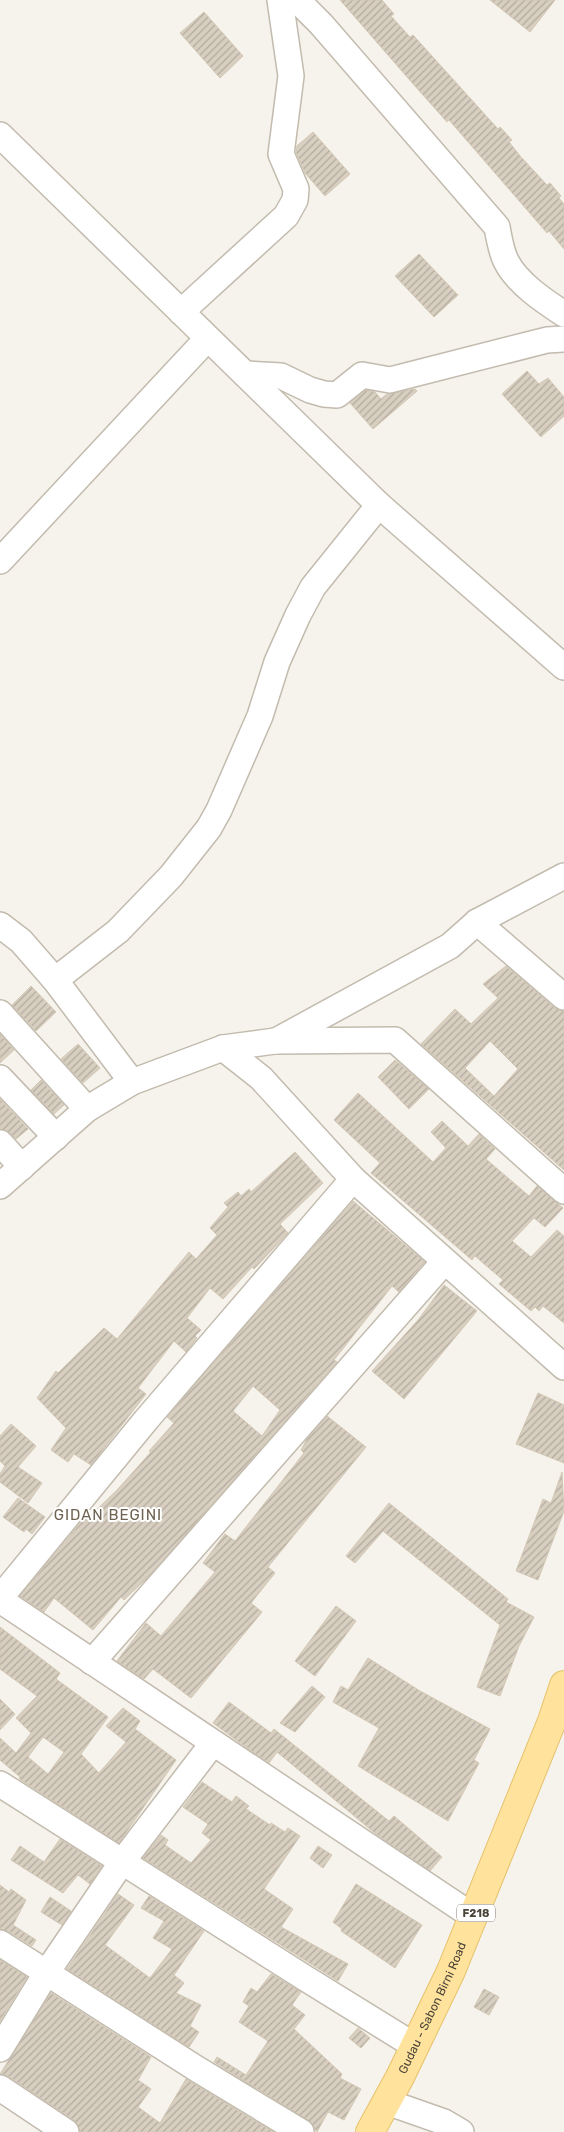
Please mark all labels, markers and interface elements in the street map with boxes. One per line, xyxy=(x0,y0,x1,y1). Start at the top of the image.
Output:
district label: GIDAN BEGINI xyxy=(54,1506,162,1524)
road number: F218 xyxy=(457,1905,495,1922)
street label: Gudau - Sabon Birni Road xyxy=(396,1940,469,2076)

